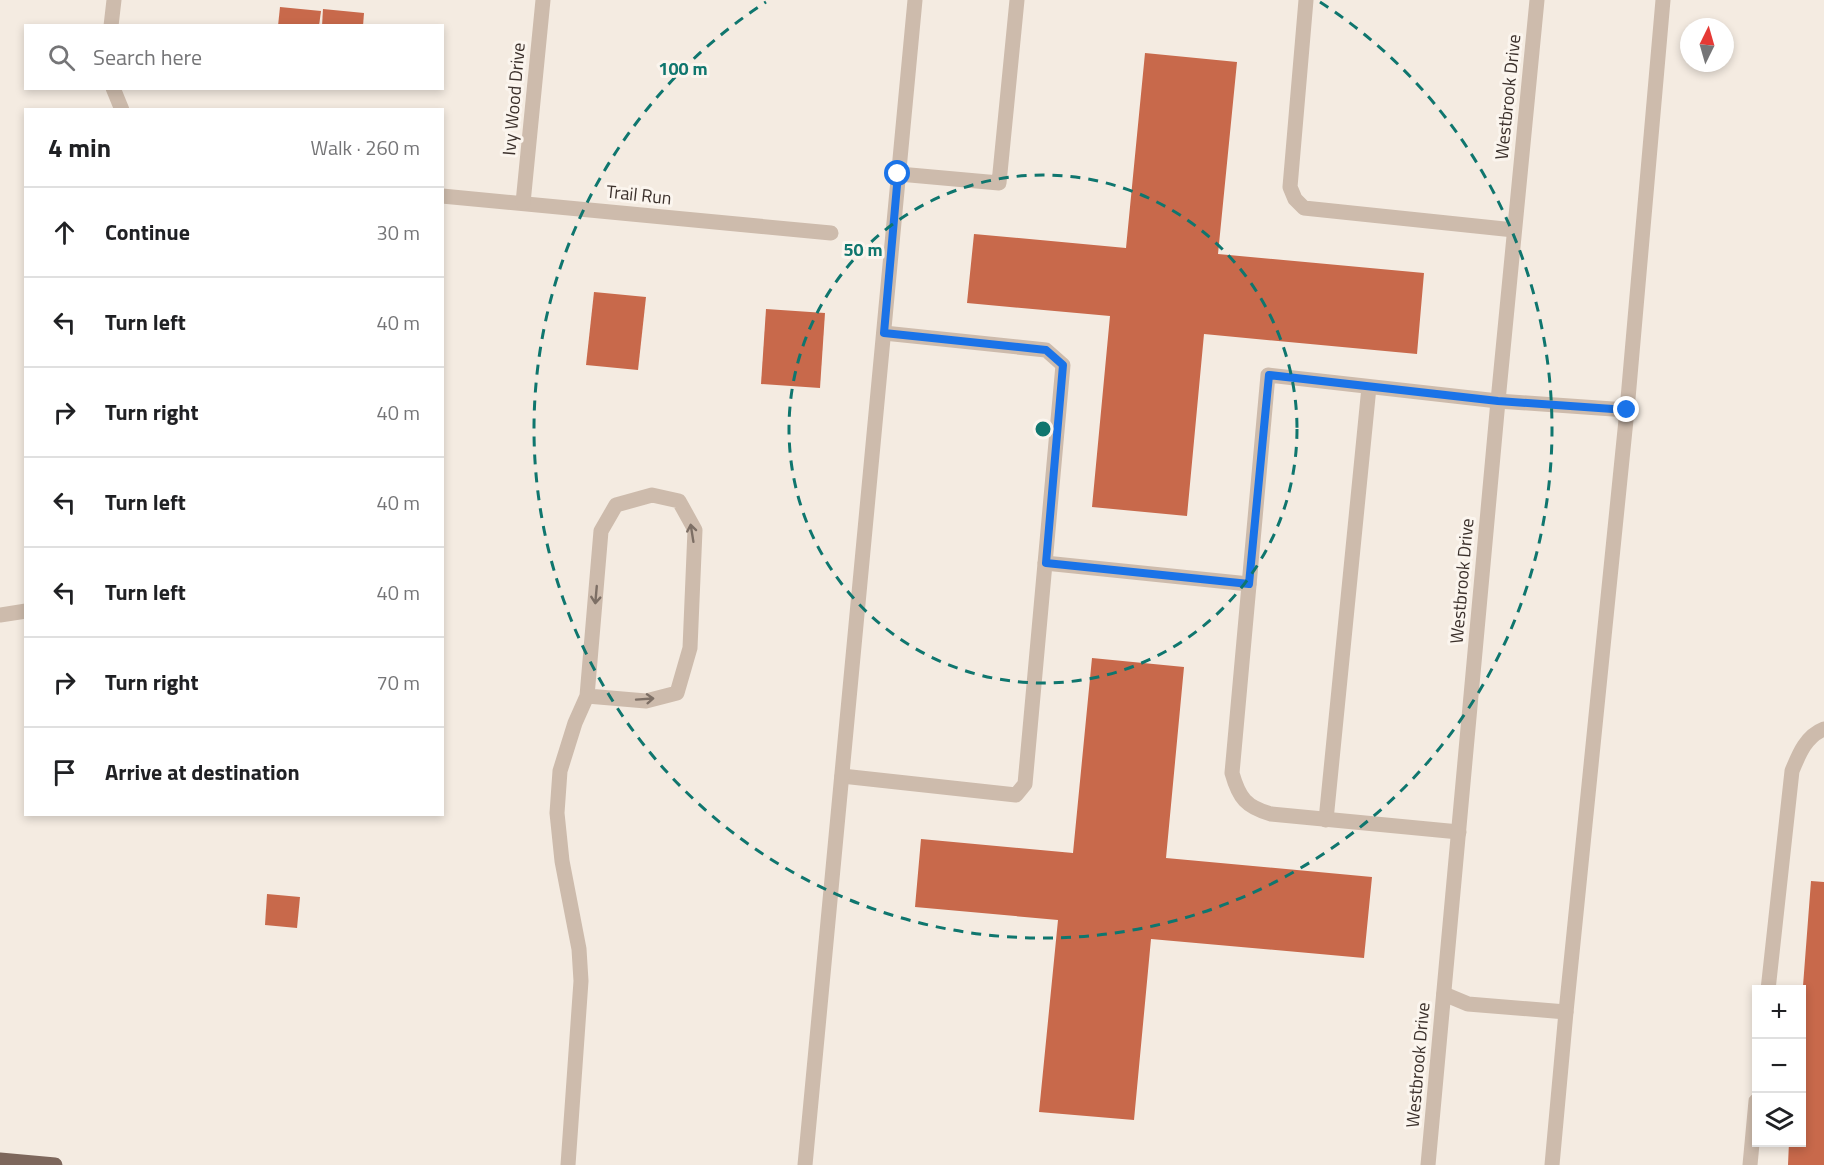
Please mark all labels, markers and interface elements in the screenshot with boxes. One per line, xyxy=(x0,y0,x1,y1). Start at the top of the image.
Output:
north arrow xyxy=(1680,18,1734,72)
search box xyxy=(24,24,444,90)
street label: Westbrook Drive xyxy=(1487,33,1528,161)
text: Search here xyxy=(93,40,202,74)
icon: search xyxy=(45,41,78,74)
street label: Ivy Wood Drive xyxy=(495,41,532,157)
text: 100 m xyxy=(658,55,708,82)
text: 4 min xyxy=(48,128,111,167)
text: Walk · 260 m xyxy=(311,132,420,163)
route start xyxy=(884,160,910,186)
street label: Trail Run xyxy=(605,178,673,211)
text: Continue xyxy=(105,215,190,249)
icon: ahead xyxy=(48,216,81,249)
text: 30 m xyxy=(376,217,420,248)
text: 50 m xyxy=(843,236,883,263)
text: Turn left xyxy=(105,305,186,339)
icon: left xyxy=(48,306,81,339)
text: 40 m xyxy=(376,307,420,338)
text: Turn right xyxy=(105,395,199,429)
icon: right xyxy=(48,396,81,429)
route end xyxy=(1613,396,1639,422)
text: 40 m xyxy=(376,397,420,428)
centre of rings xyxy=(1033,419,1053,439)
text: Turn left xyxy=(105,485,186,519)
icon: left xyxy=(48,486,81,519)
text: 40 m xyxy=(376,487,420,518)
street label: Westbrook Drive xyxy=(1443,517,1480,645)
one-way arrow xyxy=(687,524,698,543)
text: Turn left xyxy=(105,575,186,609)
icon: left xyxy=(48,576,81,609)
text: 40 m xyxy=(376,577,420,608)
one-way arrow xyxy=(590,585,601,605)
text: Turn right xyxy=(105,665,199,699)
icon: right xyxy=(48,666,81,699)
text: 70 m xyxy=(376,667,420,698)
one-way arrow xyxy=(634,693,654,704)
text: Arrive at destination xyxy=(105,755,300,789)
icon: arrive xyxy=(48,756,81,789)
map controls xyxy=(1752,985,1806,1147)
button: + xyxy=(1752,985,1806,1039)
street label: Westbrook Drive xyxy=(1399,1001,1436,1129)
button: − xyxy=(1752,1039,1806,1093)
button: layers xyxy=(1752,1093,1806,1147)

